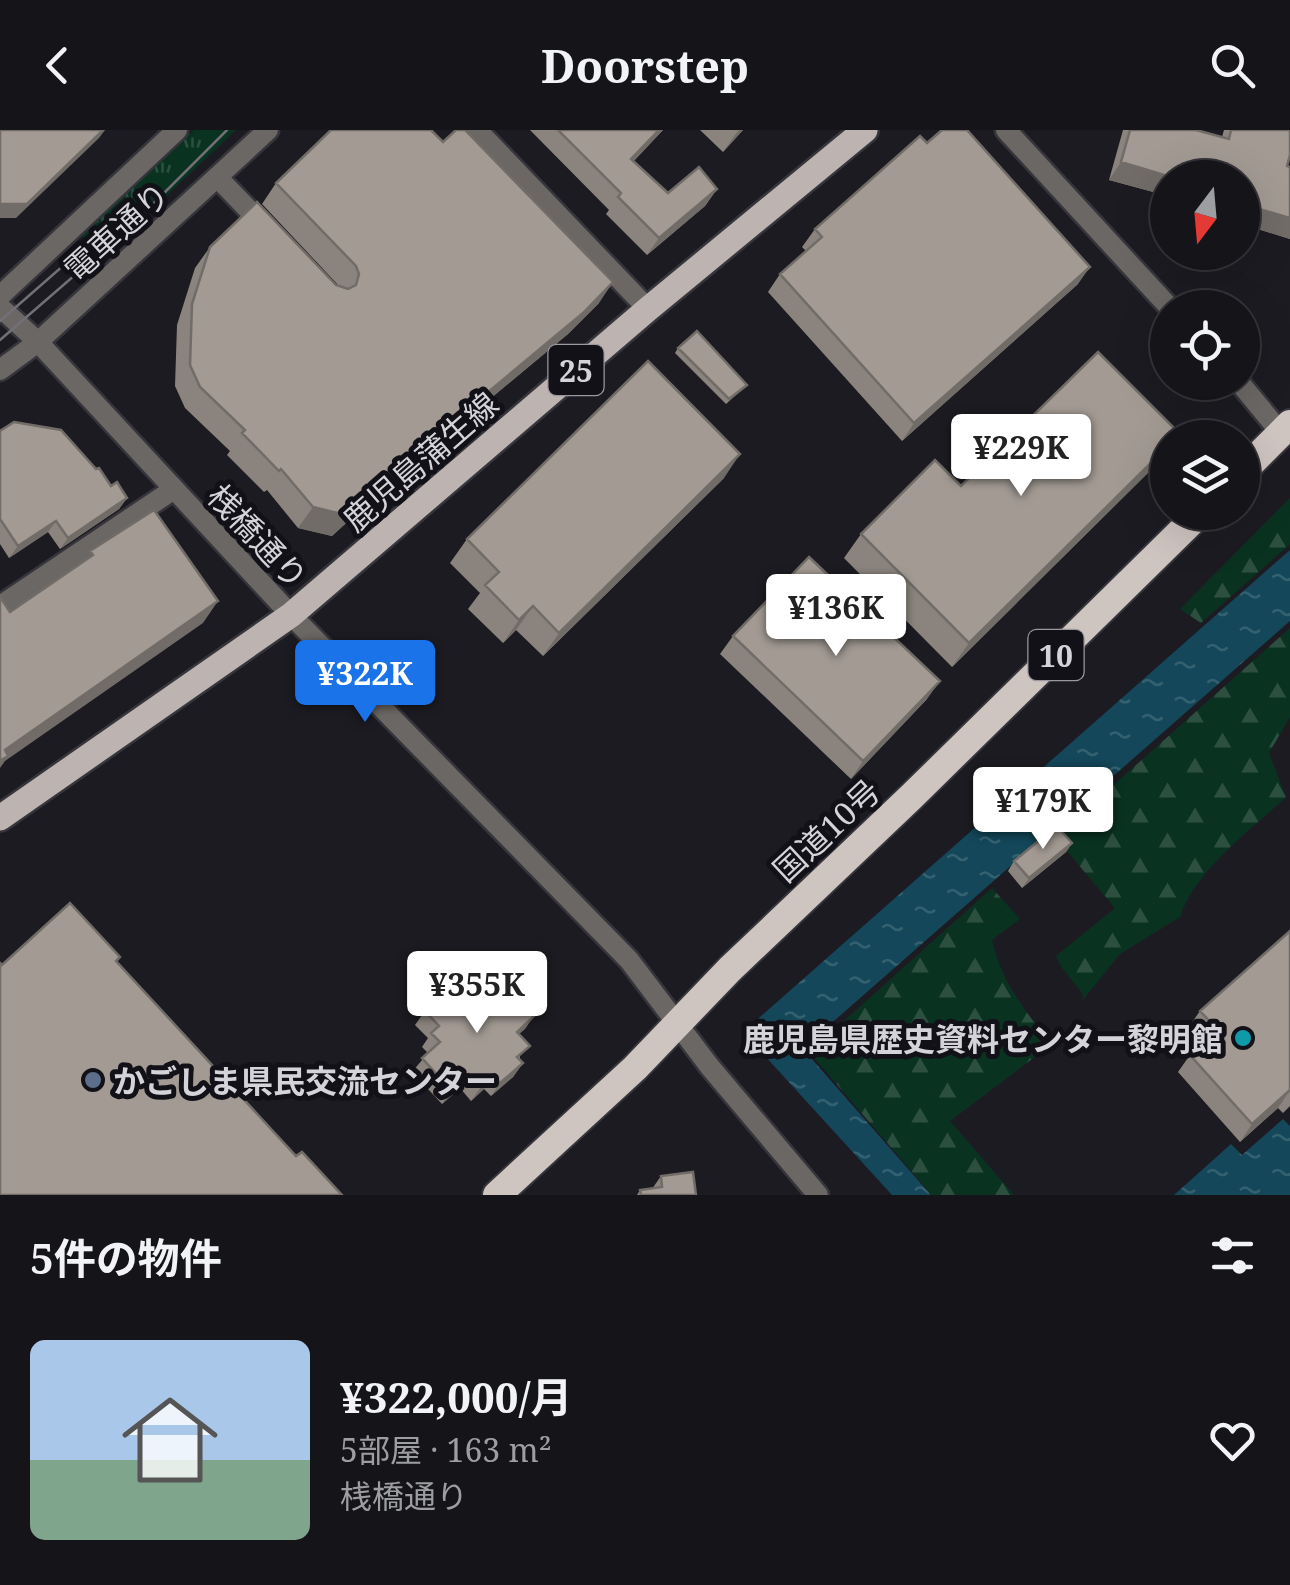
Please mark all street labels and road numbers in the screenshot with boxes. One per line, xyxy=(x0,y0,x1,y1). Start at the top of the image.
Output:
street label: 電車通り xyxy=(54,172,178,290)
road number: 25 xyxy=(548,345,604,395)
street label: 鹿児島蒲生線 xyxy=(333,382,507,540)
street label: 桟橋通り xyxy=(199,475,317,597)
road number: 10 xyxy=(1028,630,1084,680)
street label: 国道10号 xyxy=(763,769,889,891)

